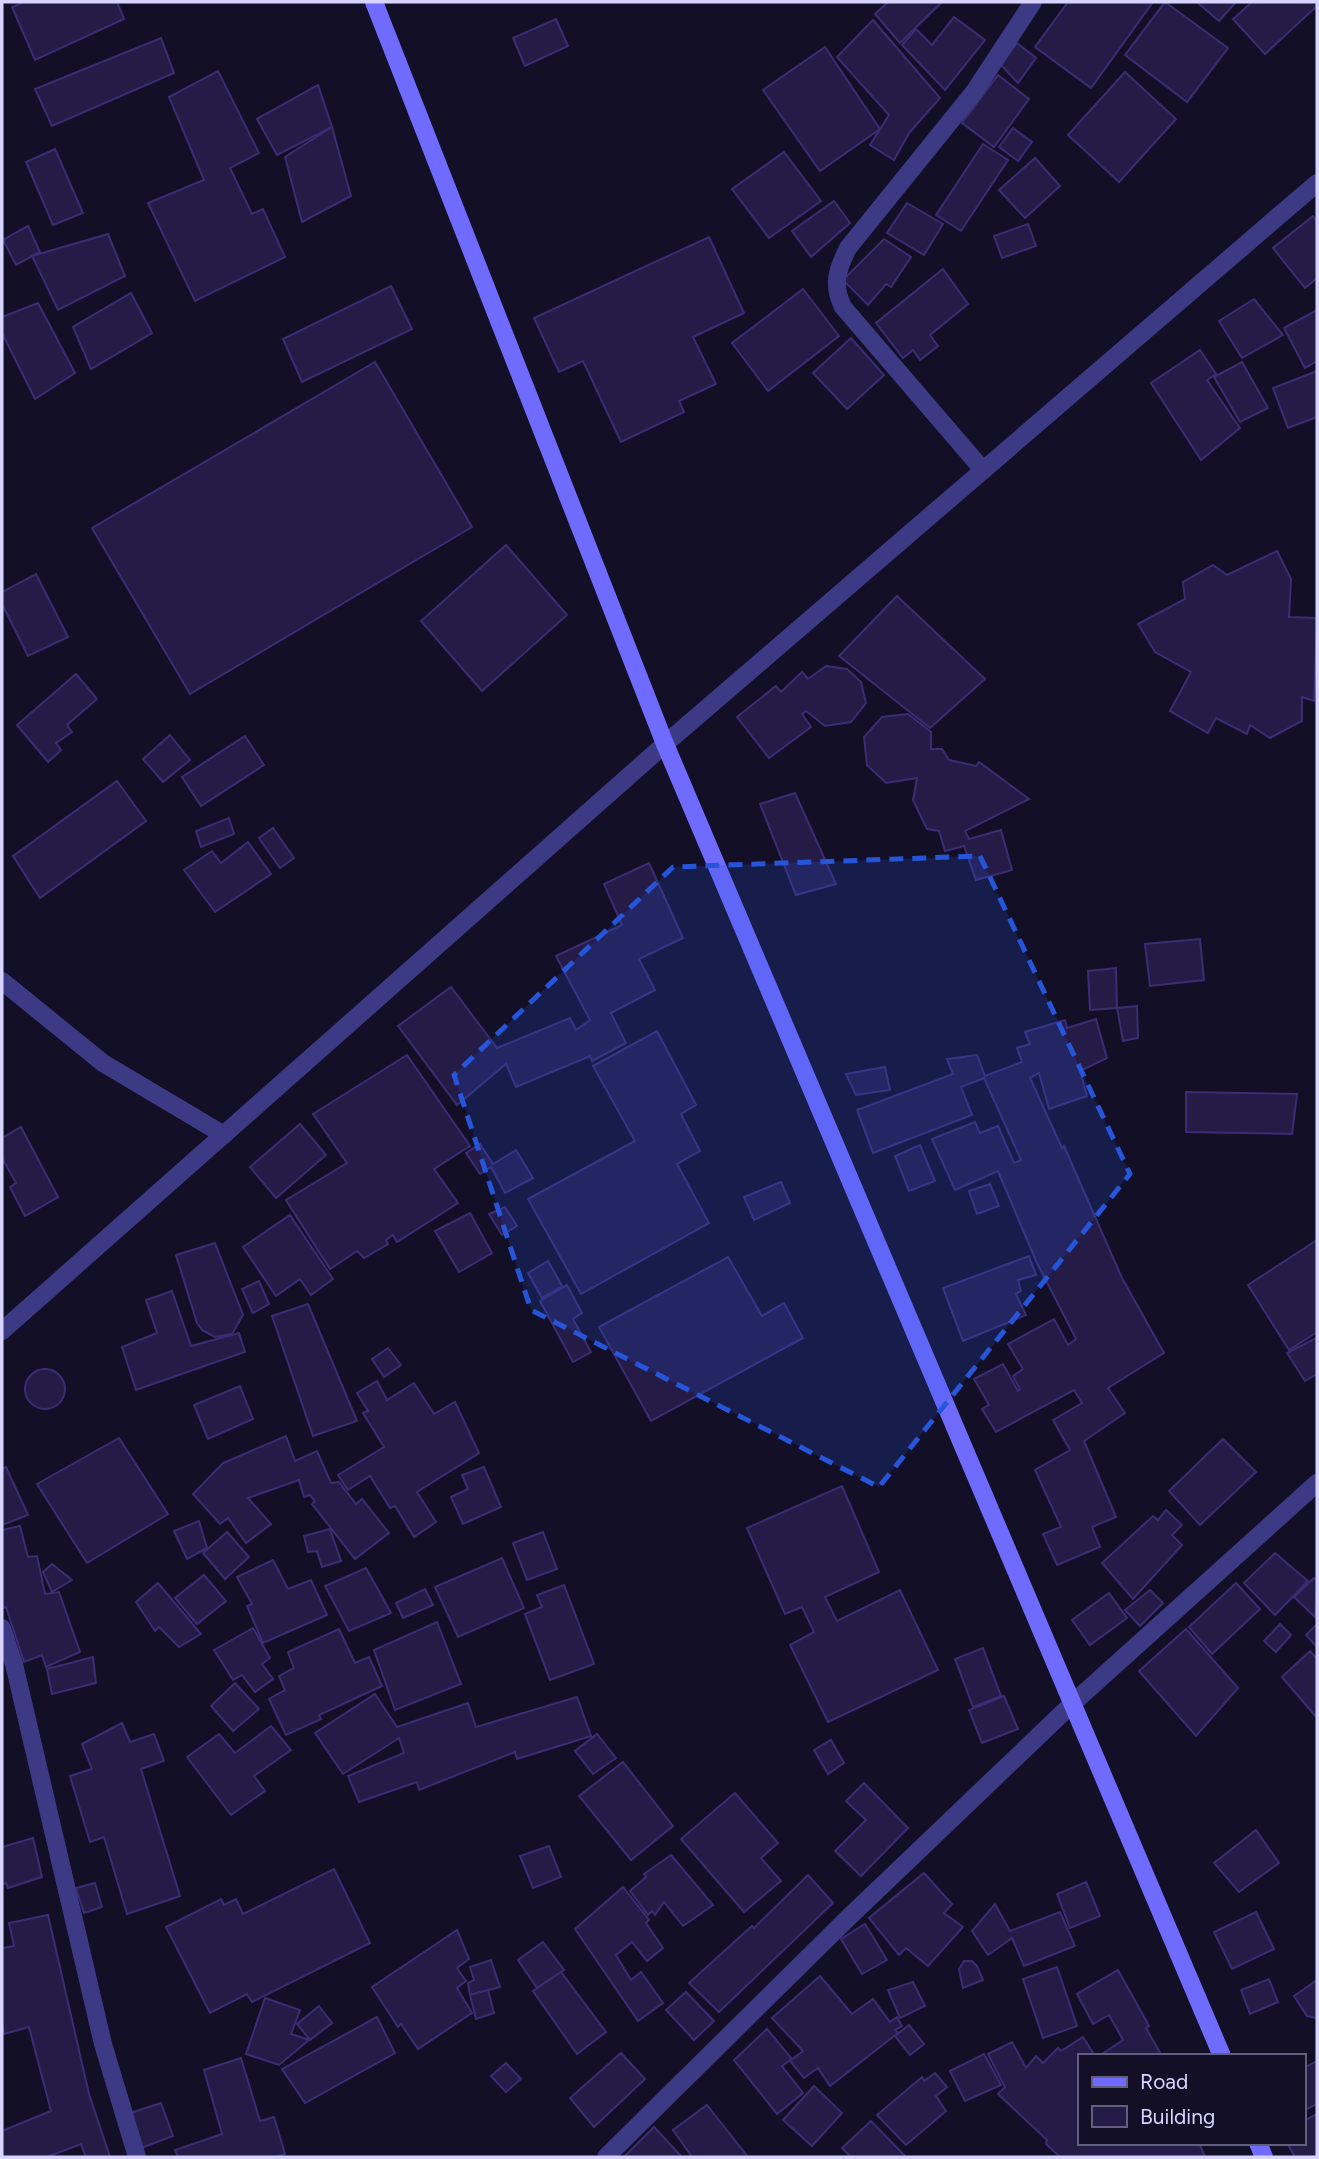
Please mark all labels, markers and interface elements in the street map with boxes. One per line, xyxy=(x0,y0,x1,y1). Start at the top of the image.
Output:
legend xyxy=(1078,2054,1305,2145)
text: Road xyxy=(1140,2069,1188,2094)
text: Building xyxy=(1140,2104,1215,2129)

